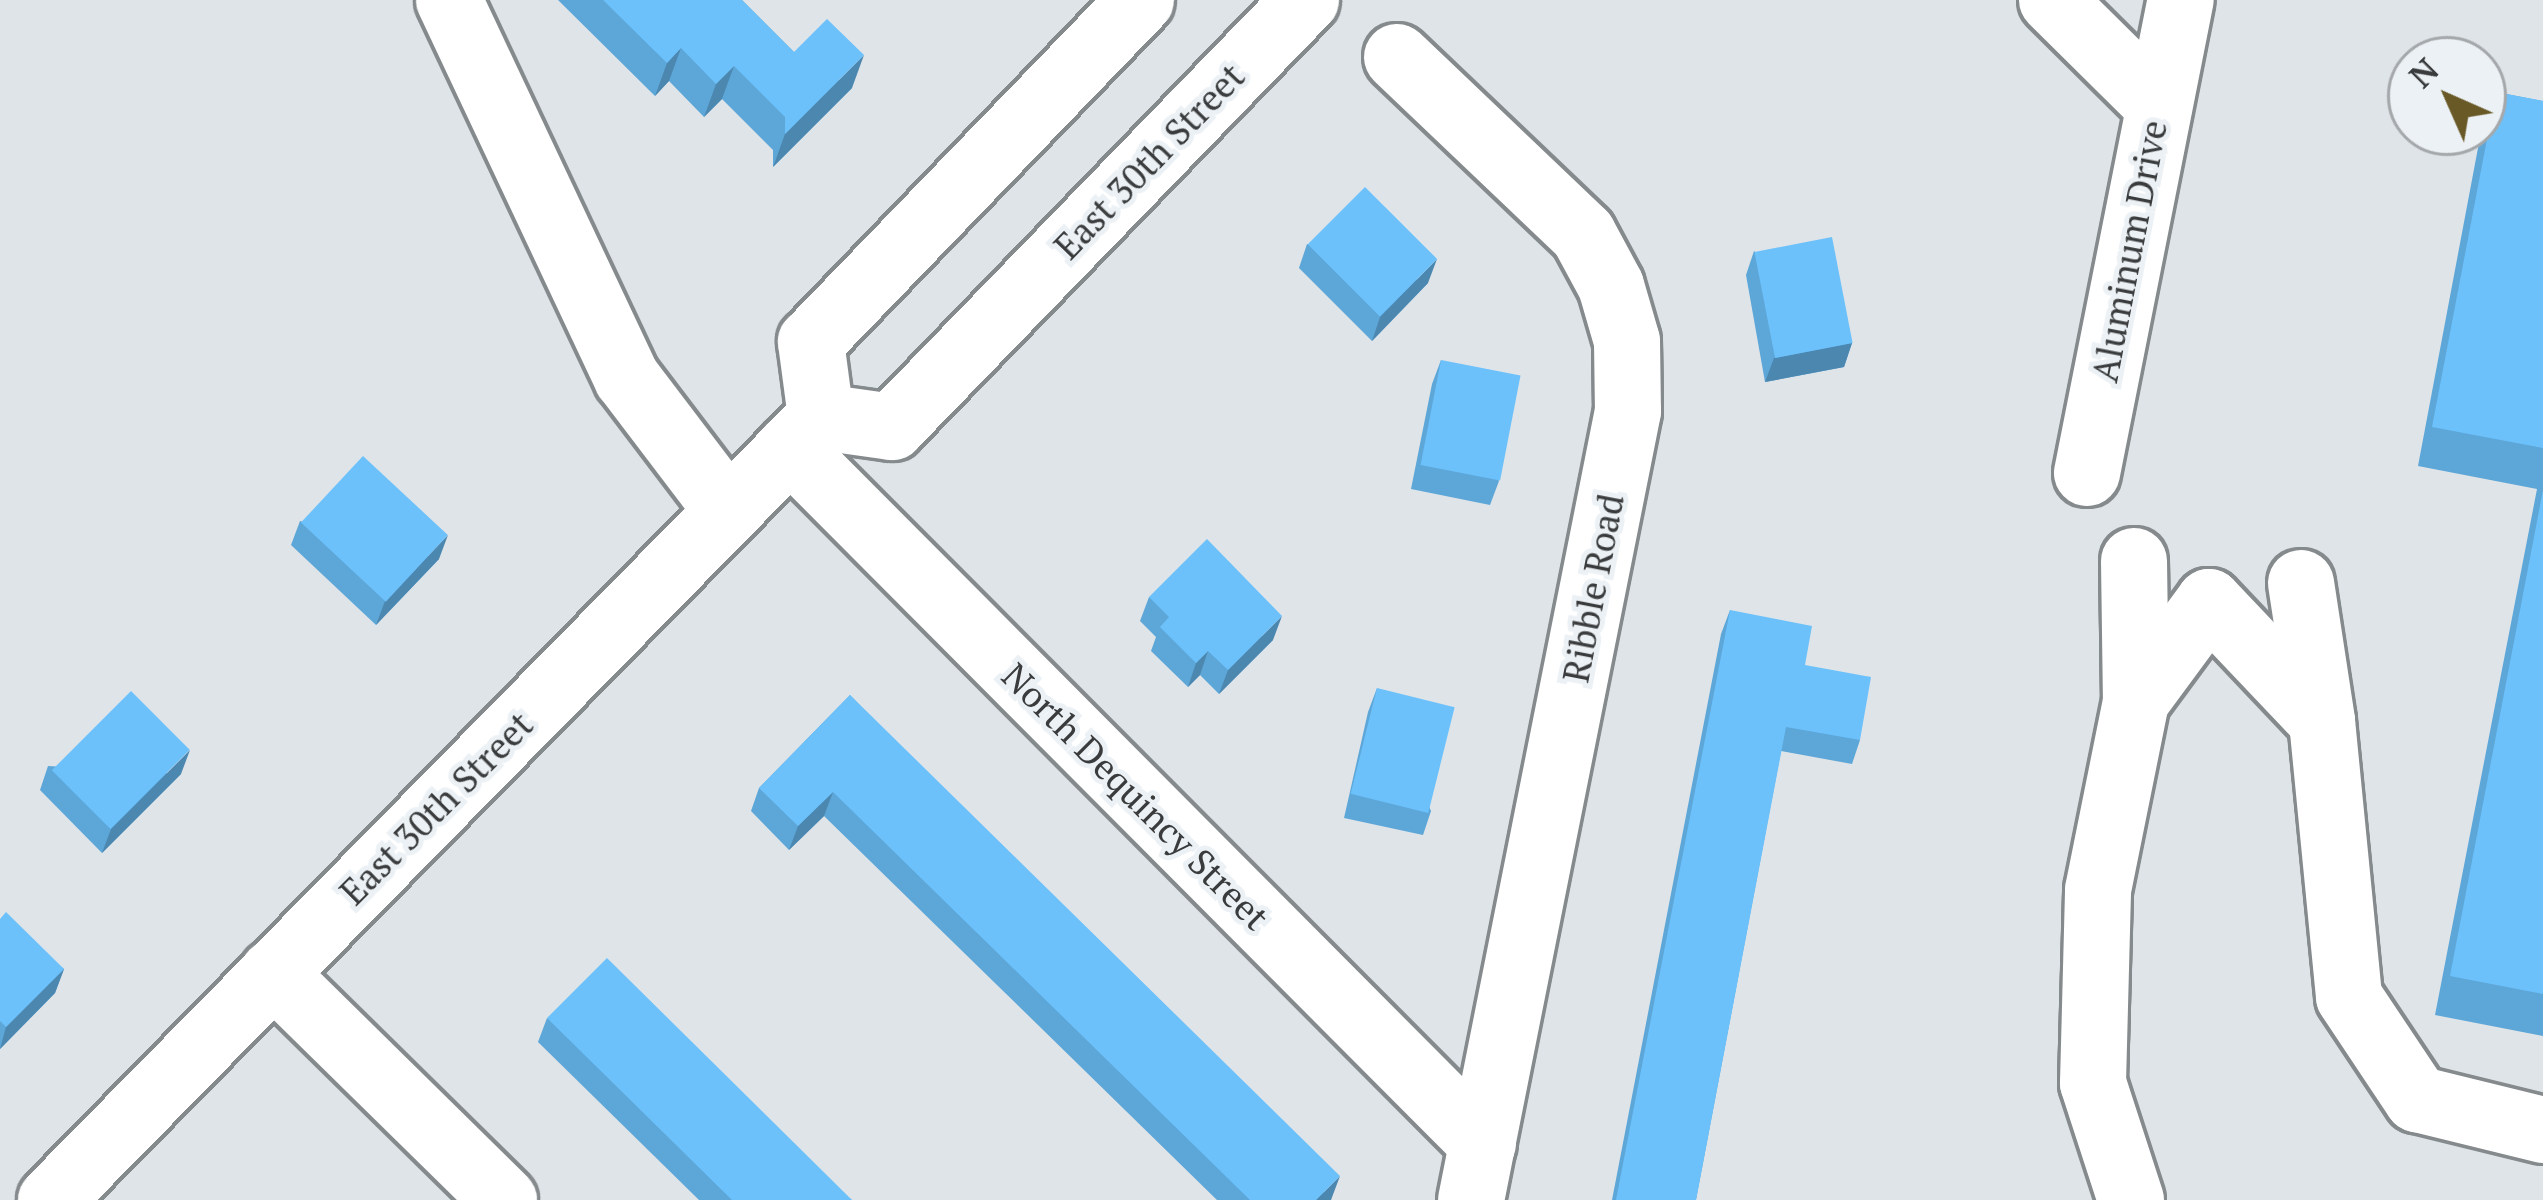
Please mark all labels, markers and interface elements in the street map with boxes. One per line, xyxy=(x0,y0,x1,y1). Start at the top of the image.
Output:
north arrow xyxy=(2387,36,2507,156)
text: N xyxy=(2399,48,2447,96)
street label: East 30th Street xyxy=(1045,54,1253,268)
street label: Aluminum Drive xyxy=(2082,116,2176,386)
street label: Ribble Road xyxy=(1554,490,1632,686)
street label: North Dequincy Street xyxy=(994,654,1278,938)
street label: East 30th Street xyxy=(331,703,541,913)

